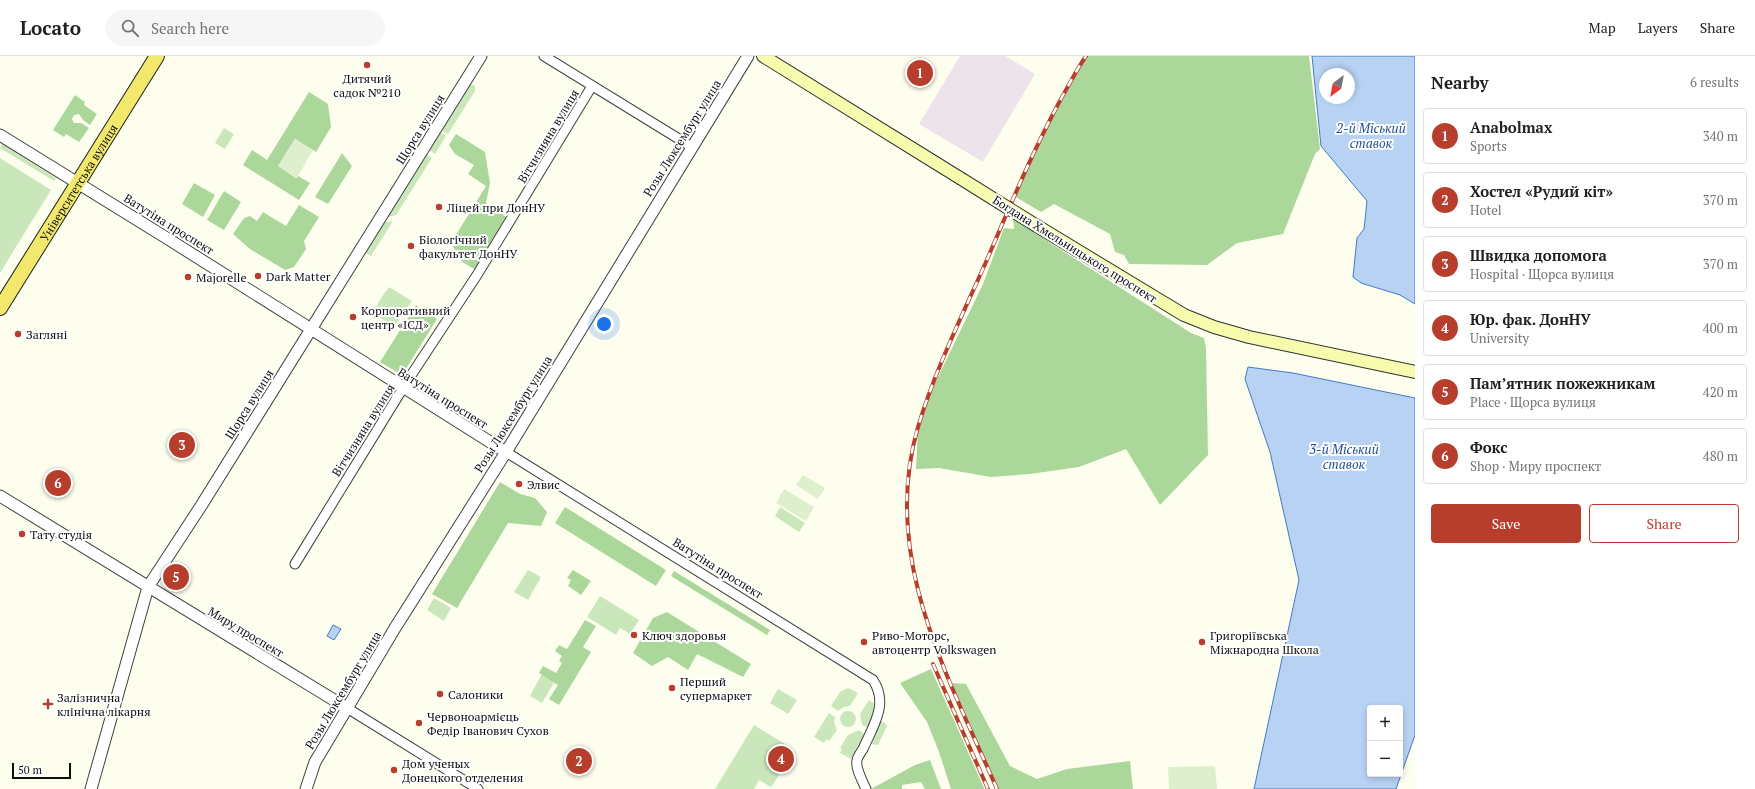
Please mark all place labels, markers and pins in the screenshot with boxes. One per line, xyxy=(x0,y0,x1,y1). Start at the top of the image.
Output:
pin: 1 xyxy=(907,58,933,88)
marker: Дитячий садок №210 xyxy=(362,60,372,70)
place label: Дитячий садок №210 xyxy=(333,71,401,100)
place label: Ліцей при ДонНУ xyxy=(446,200,545,215)
marker: Ліцей при ДонНУ xyxy=(434,202,444,212)
place label: Біологічний факультет ДонНУ xyxy=(419,232,518,261)
marker: Біологічний факультет ДонНУ xyxy=(406,241,416,251)
place label: Dark Matter xyxy=(266,269,331,284)
place label: Majorelle xyxy=(196,270,246,285)
marker: Dark Matter xyxy=(253,271,263,281)
marker: Majorelle xyxy=(183,272,193,282)
place label: Корпоративний центр «ІСД» xyxy=(361,303,450,332)
marker: Корпоративний центр «ІСД» xyxy=(348,312,358,322)
place label: Загляні xyxy=(26,327,68,342)
marker: Загляні xyxy=(13,329,23,339)
pin: 3 xyxy=(169,430,195,460)
pin: 6 xyxy=(45,468,71,498)
place label: Элвис xyxy=(527,477,560,492)
marker: Элвис xyxy=(514,479,524,489)
place label: Тату студія xyxy=(30,527,92,542)
marker: Тату студія xyxy=(17,529,27,539)
pin: 5 xyxy=(163,562,189,592)
place label: Ключ здоровья xyxy=(642,628,726,643)
place label: Риво-Моторс, автоцентр Volkswagen xyxy=(872,628,996,657)
place label: Григоріївська Міжнародна Школа xyxy=(1210,628,1319,657)
marker: Ключ здоровья xyxy=(629,630,639,640)
marker: Риво-Моторс, автоцентр Volkswagen xyxy=(859,637,869,647)
marker: Григоріївська Міжнародна Школа xyxy=(1197,637,1207,647)
place label: Перший супермаркет xyxy=(680,674,752,703)
marker: Перший супермаркет xyxy=(667,683,677,693)
place label: Салоники xyxy=(448,687,503,702)
marker: Салоники xyxy=(435,689,445,699)
place label: Залізнична клінічна лікарня xyxy=(57,690,151,719)
marker: Залізнична клінічна лікарня xyxy=(42,698,54,710)
place label: Червоноармієць Федір Іванович Сухов xyxy=(427,709,549,738)
marker: Червоноармієць Федір Іванович Сухов xyxy=(414,718,424,728)
pin: 4 xyxy=(768,744,794,774)
pin: 2 xyxy=(566,746,592,776)
place label: Дом ученых Донецкого отделения xyxy=(402,756,523,785)
marker: Дом ученых Донецкого отделения xyxy=(389,765,399,775)

